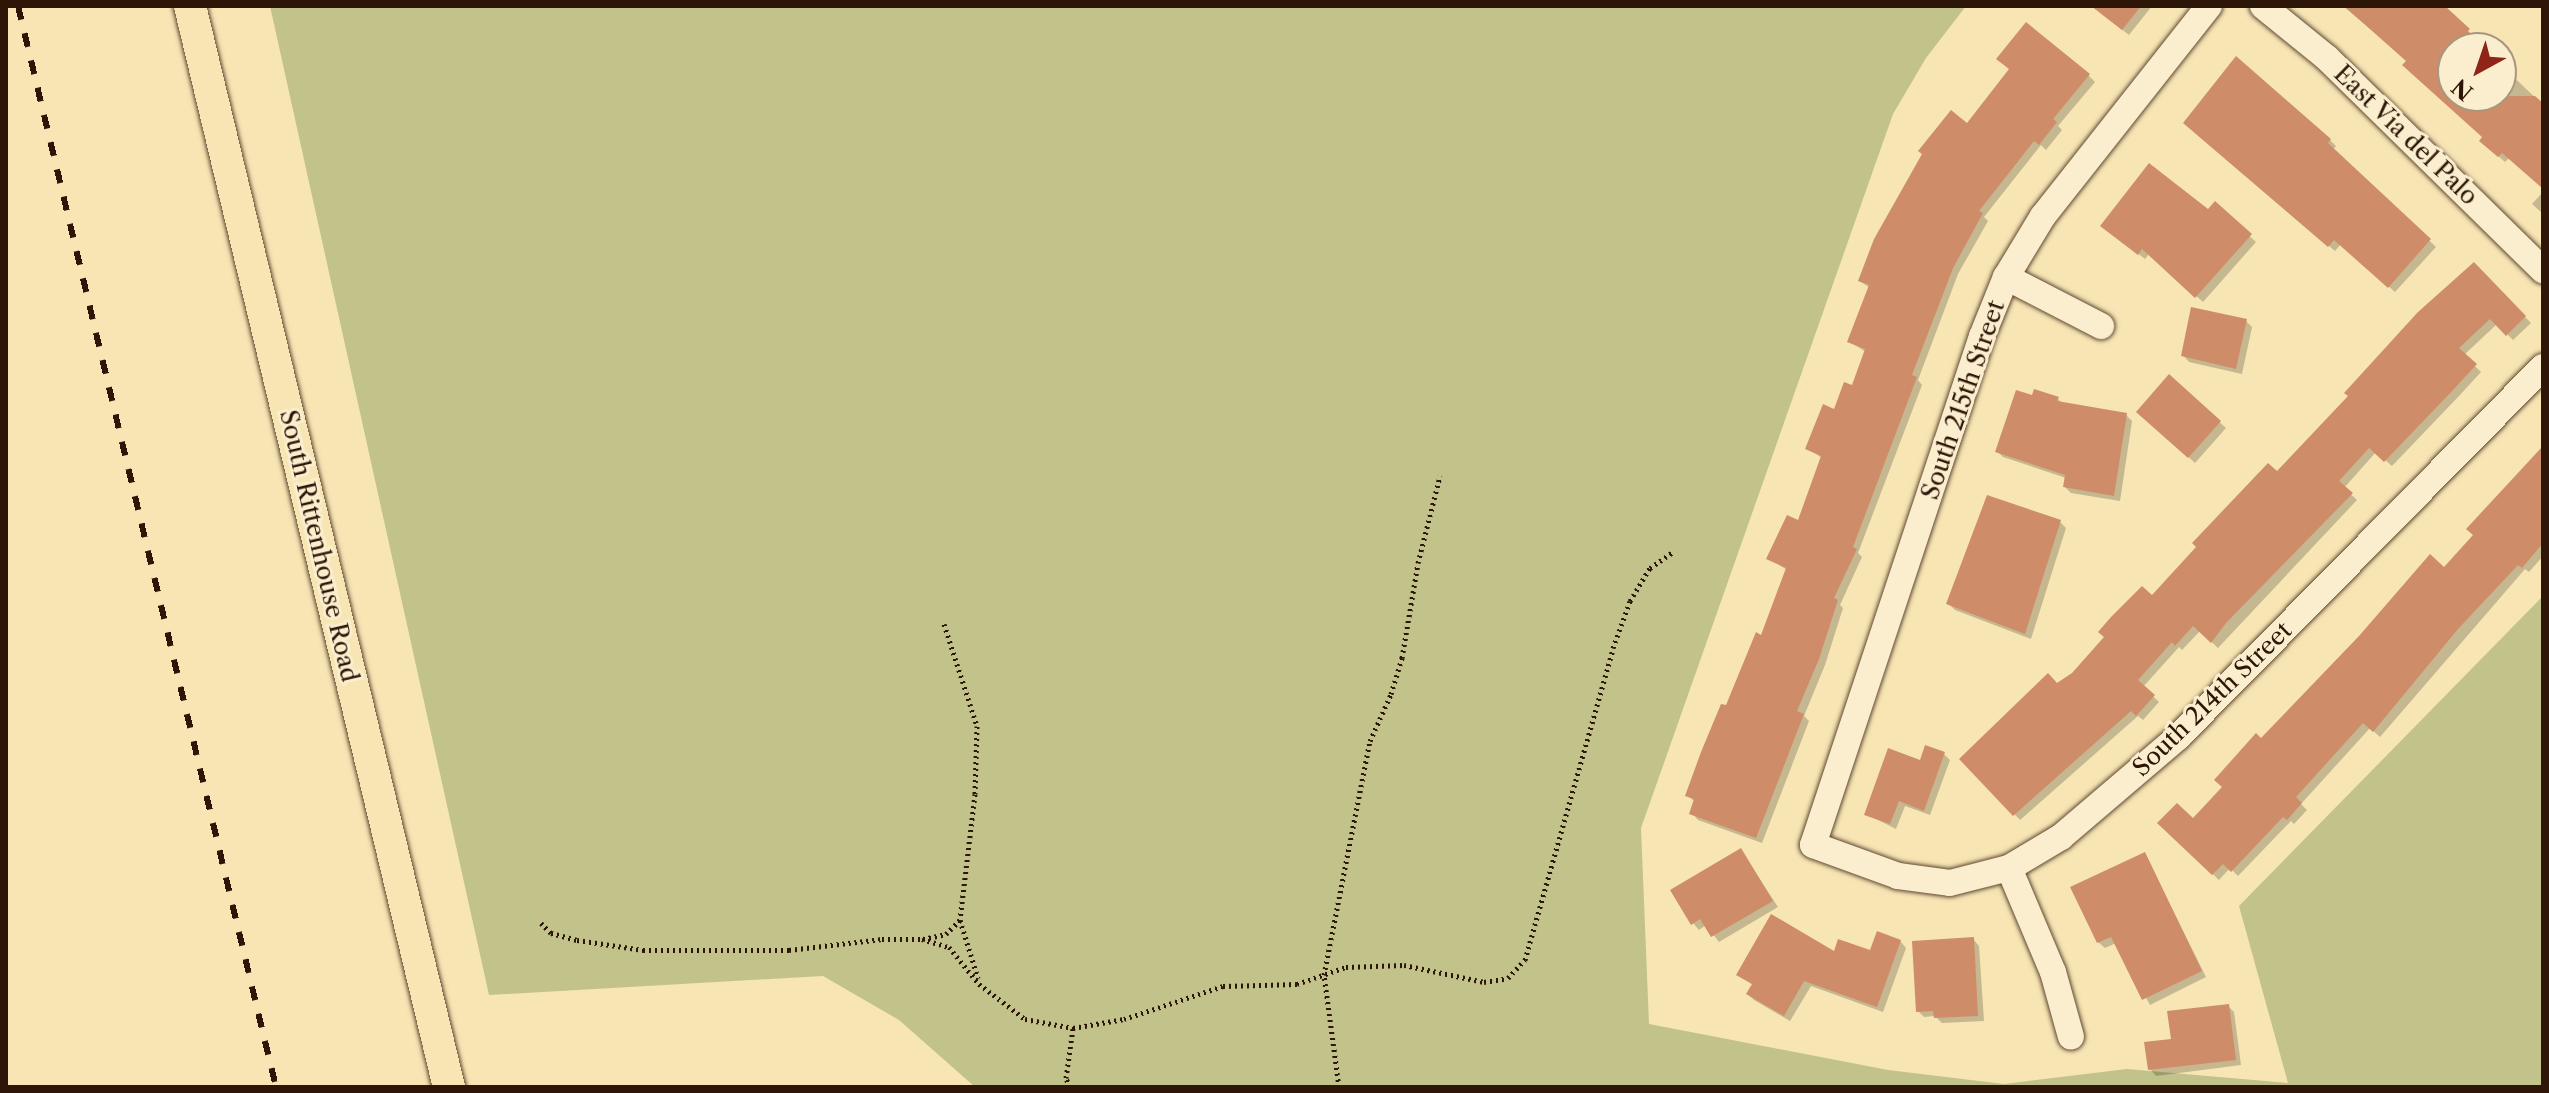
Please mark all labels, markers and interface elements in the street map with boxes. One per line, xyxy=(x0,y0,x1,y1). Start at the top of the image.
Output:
north arrow xyxy=(2437,32,2517,112)
street label: East Via del Palo xyxy=(2328,59,2484,211)
text: N xyxy=(2447,73,2479,106)
street label: South 215th Street xyxy=(1915,297,2011,503)
street label: South Rittenhouse Road xyxy=(274,407,364,685)
street label: South 214th Street xyxy=(2127,616,2297,782)

